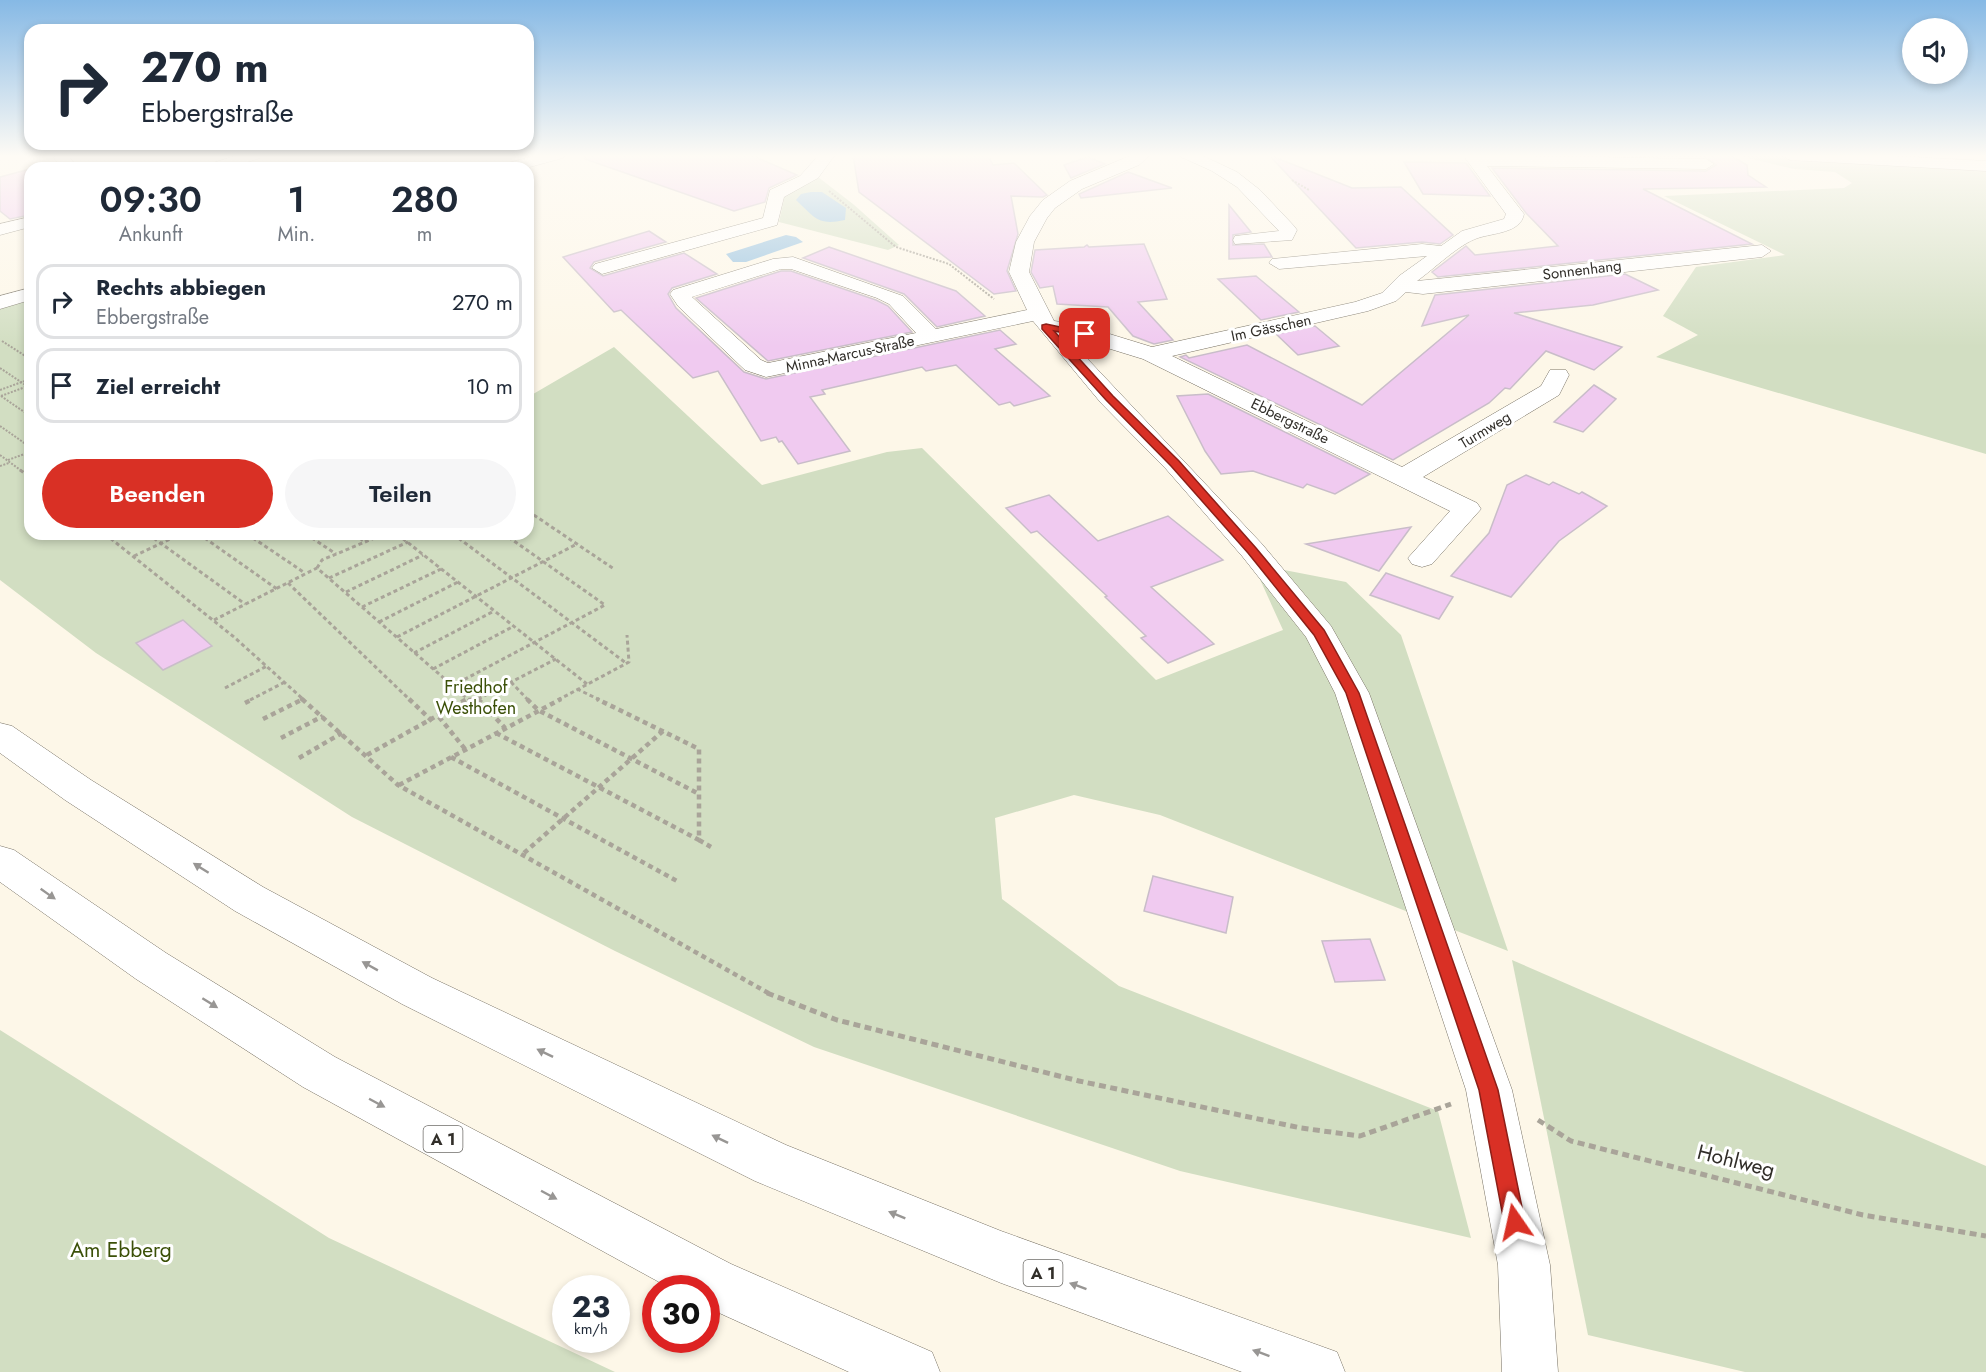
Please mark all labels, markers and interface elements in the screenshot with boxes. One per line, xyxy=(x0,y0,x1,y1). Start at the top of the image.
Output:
map controls xyxy=(1902,18,1968,84)
button: sound xyxy=(1902,18,1968,84)
text: 270 m xyxy=(141,37,269,98)
icon: right xyxy=(42,48,120,126)
text: Ebbergstraße xyxy=(141,93,294,132)
text: 09:30 xyxy=(100,173,202,225)
text: 1 xyxy=(288,173,305,225)
text: 280 xyxy=(391,173,458,225)
text: Ankunft xyxy=(119,220,183,249)
text: Min. xyxy=(277,220,315,249)
text: m xyxy=(417,220,432,249)
street label: Sonnenhang xyxy=(1541,254,1623,286)
text: Rechts abbiegen xyxy=(96,271,266,303)
icon: right xyxy=(45,285,78,318)
text: 270 m xyxy=(452,286,513,318)
text: Ebbergstraße xyxy=(96,303,209,332)
pin xyxy=(1059,308,1110,359)
street label: Im Gässchen xyxy=(1229,309,1313,347)
icon: arrive xyxy=(1068,317,1101,350)
street label: Minna-Marcus-Straße xyxy=(784,330,917,378)
icon: arrive xyxy=(45,369,78,402)
text: Ziel erreicht xyxy=(96,370,220,402)
text: 10 m xyxy=(466,370,513,402)
street label: Ebbergstraße xyxy=(1247,393,1333,450)
street label: Turmweg xyxy=(1455,406,1515,454)
button: Beenden xyxy=(42,459,273,528)
button: Teilen xyxy=(285,459,516,528)
park label: Friedhof Westhofen xyxy=(436,674,516,721)
one-way arrow xyxy=(193,863,210,874)
one-way arrow xyxy=(40,888,56,899)
one-way arrow xyxy=(362,961,379,971)
one-way arrow xyxy=(202,998,218,1009)
one-way arrow xyxy=(536,1049,553,1058)
one-way arrow xyxy=(369,1098,386,1108)
road number: A 1 xyxy=(424,1126,462,1152)
one-way arrow xyxy=(711,1134,728,1143)
street label: Hohlweg xyxy=(1694,1137,1778,1185)
one-way arrow xyxy=(540,1190,558,1200)
position arrow xyxy=(1483,1190,1547,1254)
one-way arrow xyxy=(887,1210,905,1220)
park label: Am Ebberg xyxy=(70,1235,172,1265)
road number: A 1 xyxy=(1024,1260,1062,1286)
speed limit sign: 30 xyxy=(642,1275,720,1353)
one-way arrow xyxy=(1069,1281,1087,1290)
text: 23 xyxy=(572,1285,610,1328)
text: km/h xyxy=(574,1318,608,1340)
one-way arrow xyxy=(1252,1348,1270,1358)

